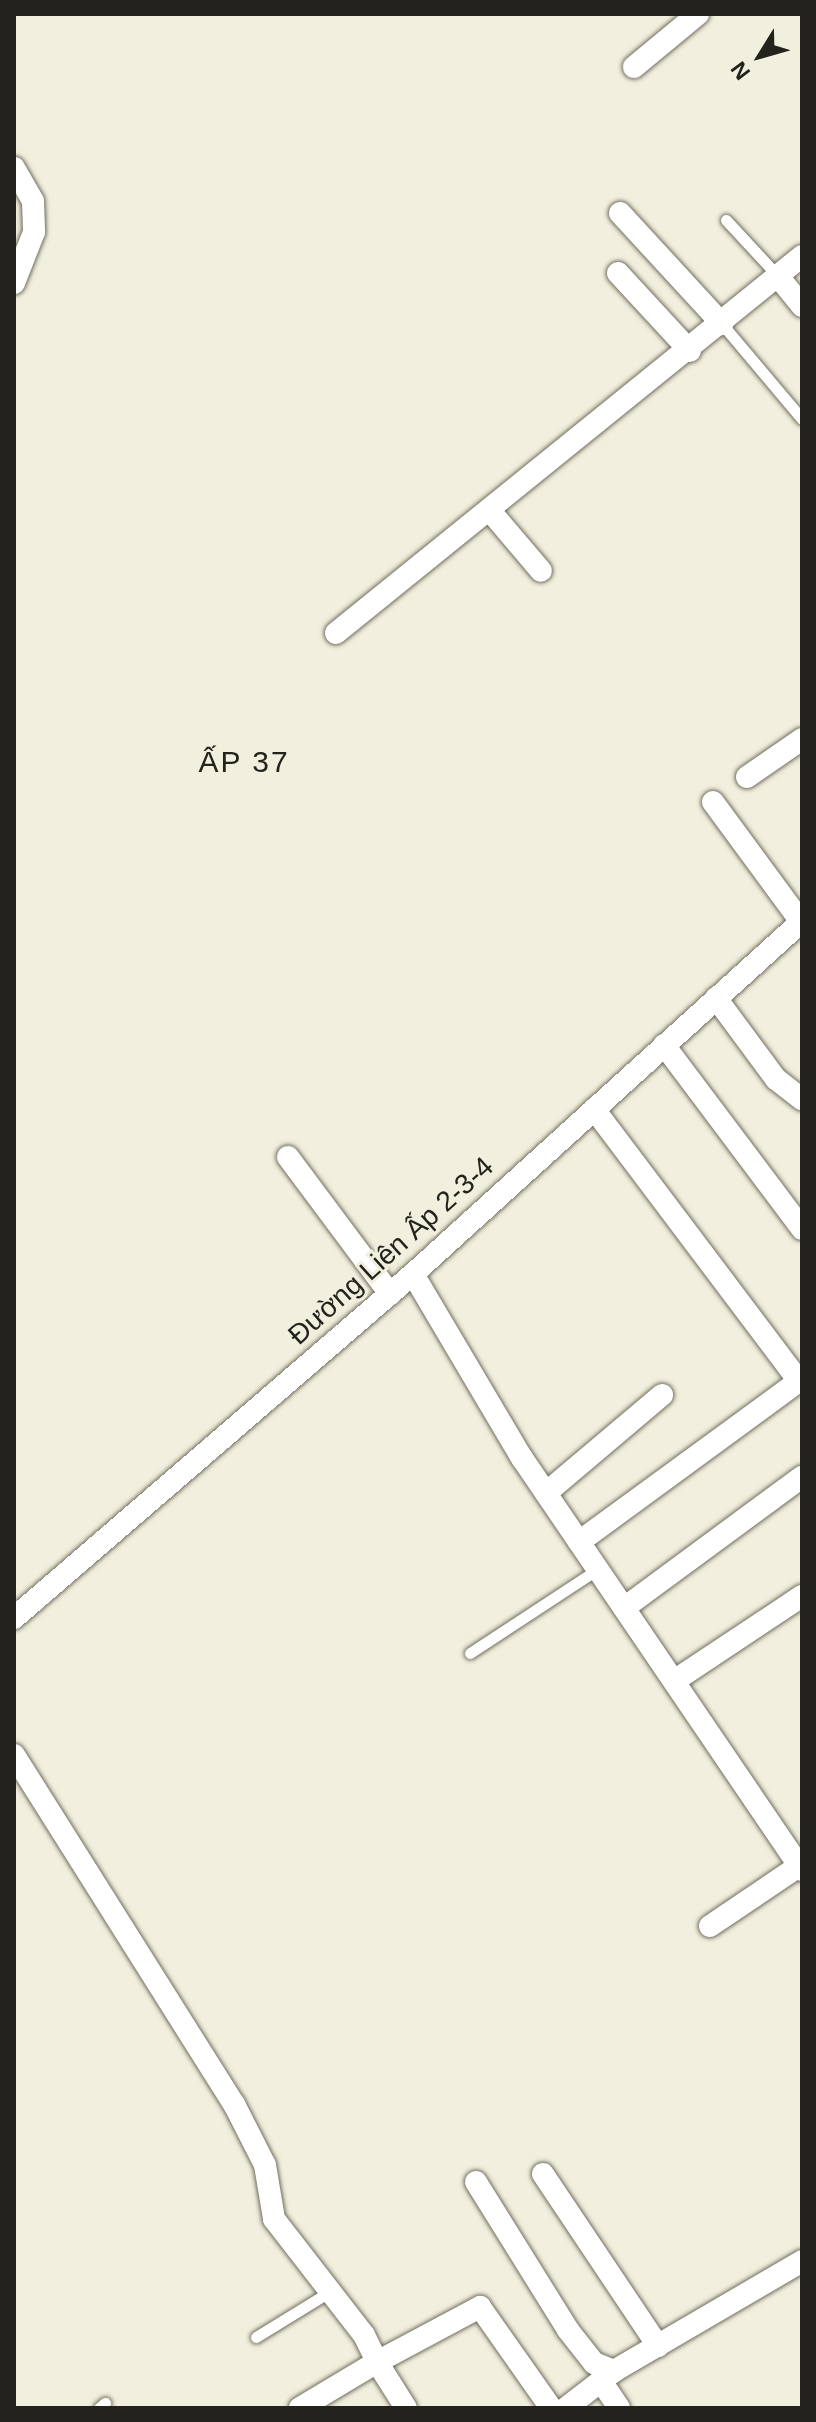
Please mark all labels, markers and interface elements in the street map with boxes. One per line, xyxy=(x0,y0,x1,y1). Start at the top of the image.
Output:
north arrow xyxy=(720,16,800,96)
text: N xyxy=(726,57,755,85)
district label: ẤP 37 xyxy=(198,744,290,780)
street label: Đường Liên Ấp 2-3-4 xyxy=(282,1150,500,1352)

